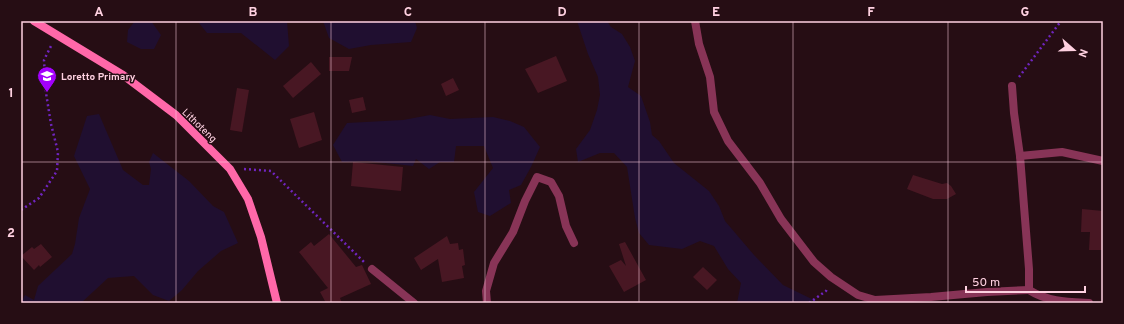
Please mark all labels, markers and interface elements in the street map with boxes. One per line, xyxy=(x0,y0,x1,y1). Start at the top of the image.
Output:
text: A xyxy=(94,5,104,21)
text: B xyxy=(249,5,258,21)
text: C xyxy=(404,5,412,21)
text: D xyxy=(557,5,567,21)
text: E xyxy=(712,5,720,21)
text: F xyxy=(867,5,875,21)
text: G xyxy=(1021,5,1030,21)
north arrow xyxy=(1054,30,1094,70)
text: N xyxy=(1075,47,1090,59)
school or university icon: Loretto Primary xyxy=(36,65,58,93)
place label: Loretto Primary xyxy=(61,71,136,84)
text: 1 xyxy=(8,86,14,102)
street label: Lithoteng xyxy=(179,106,219,146)
text: 2 xyxy=(7,226,15,242)
scale bar xyxy=(966,268,1085,294)
text: 50 m xyxy=(972,275,1000,291)

